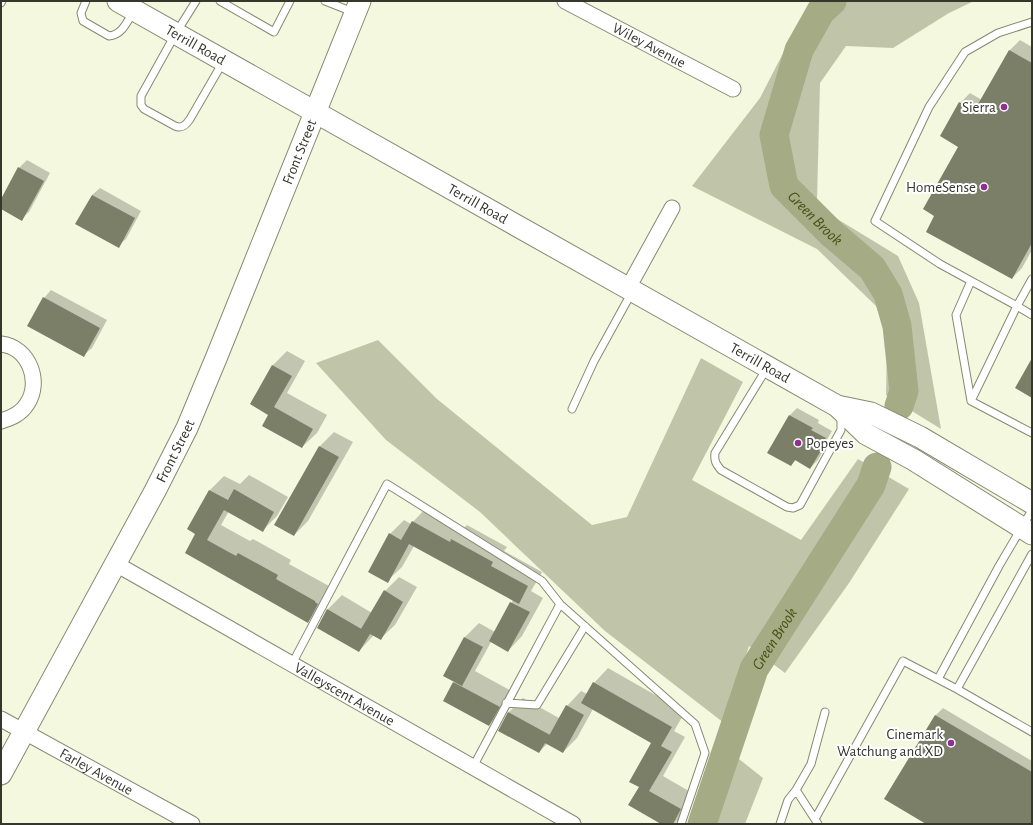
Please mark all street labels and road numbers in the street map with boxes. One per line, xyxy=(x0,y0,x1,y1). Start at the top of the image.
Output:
street label: Wiley Avenue xyxy=(610,20,688,71)
street label: Terrill Road xyxy=(163,22,228,68)
street label: Front Street xyxy=(280,117,320,187)
street label: Terrill Road xyxy=(445,181,510,227)
street label: Terrill Road xyxy=(727,340,793,386)
street label: Front Street xyxy=(154,417,198,485)
street label: Valleyscent Avenue xyxy=(292,660,397,729)
street label: Farley Avenue xyxy=(57,746,135,798)

